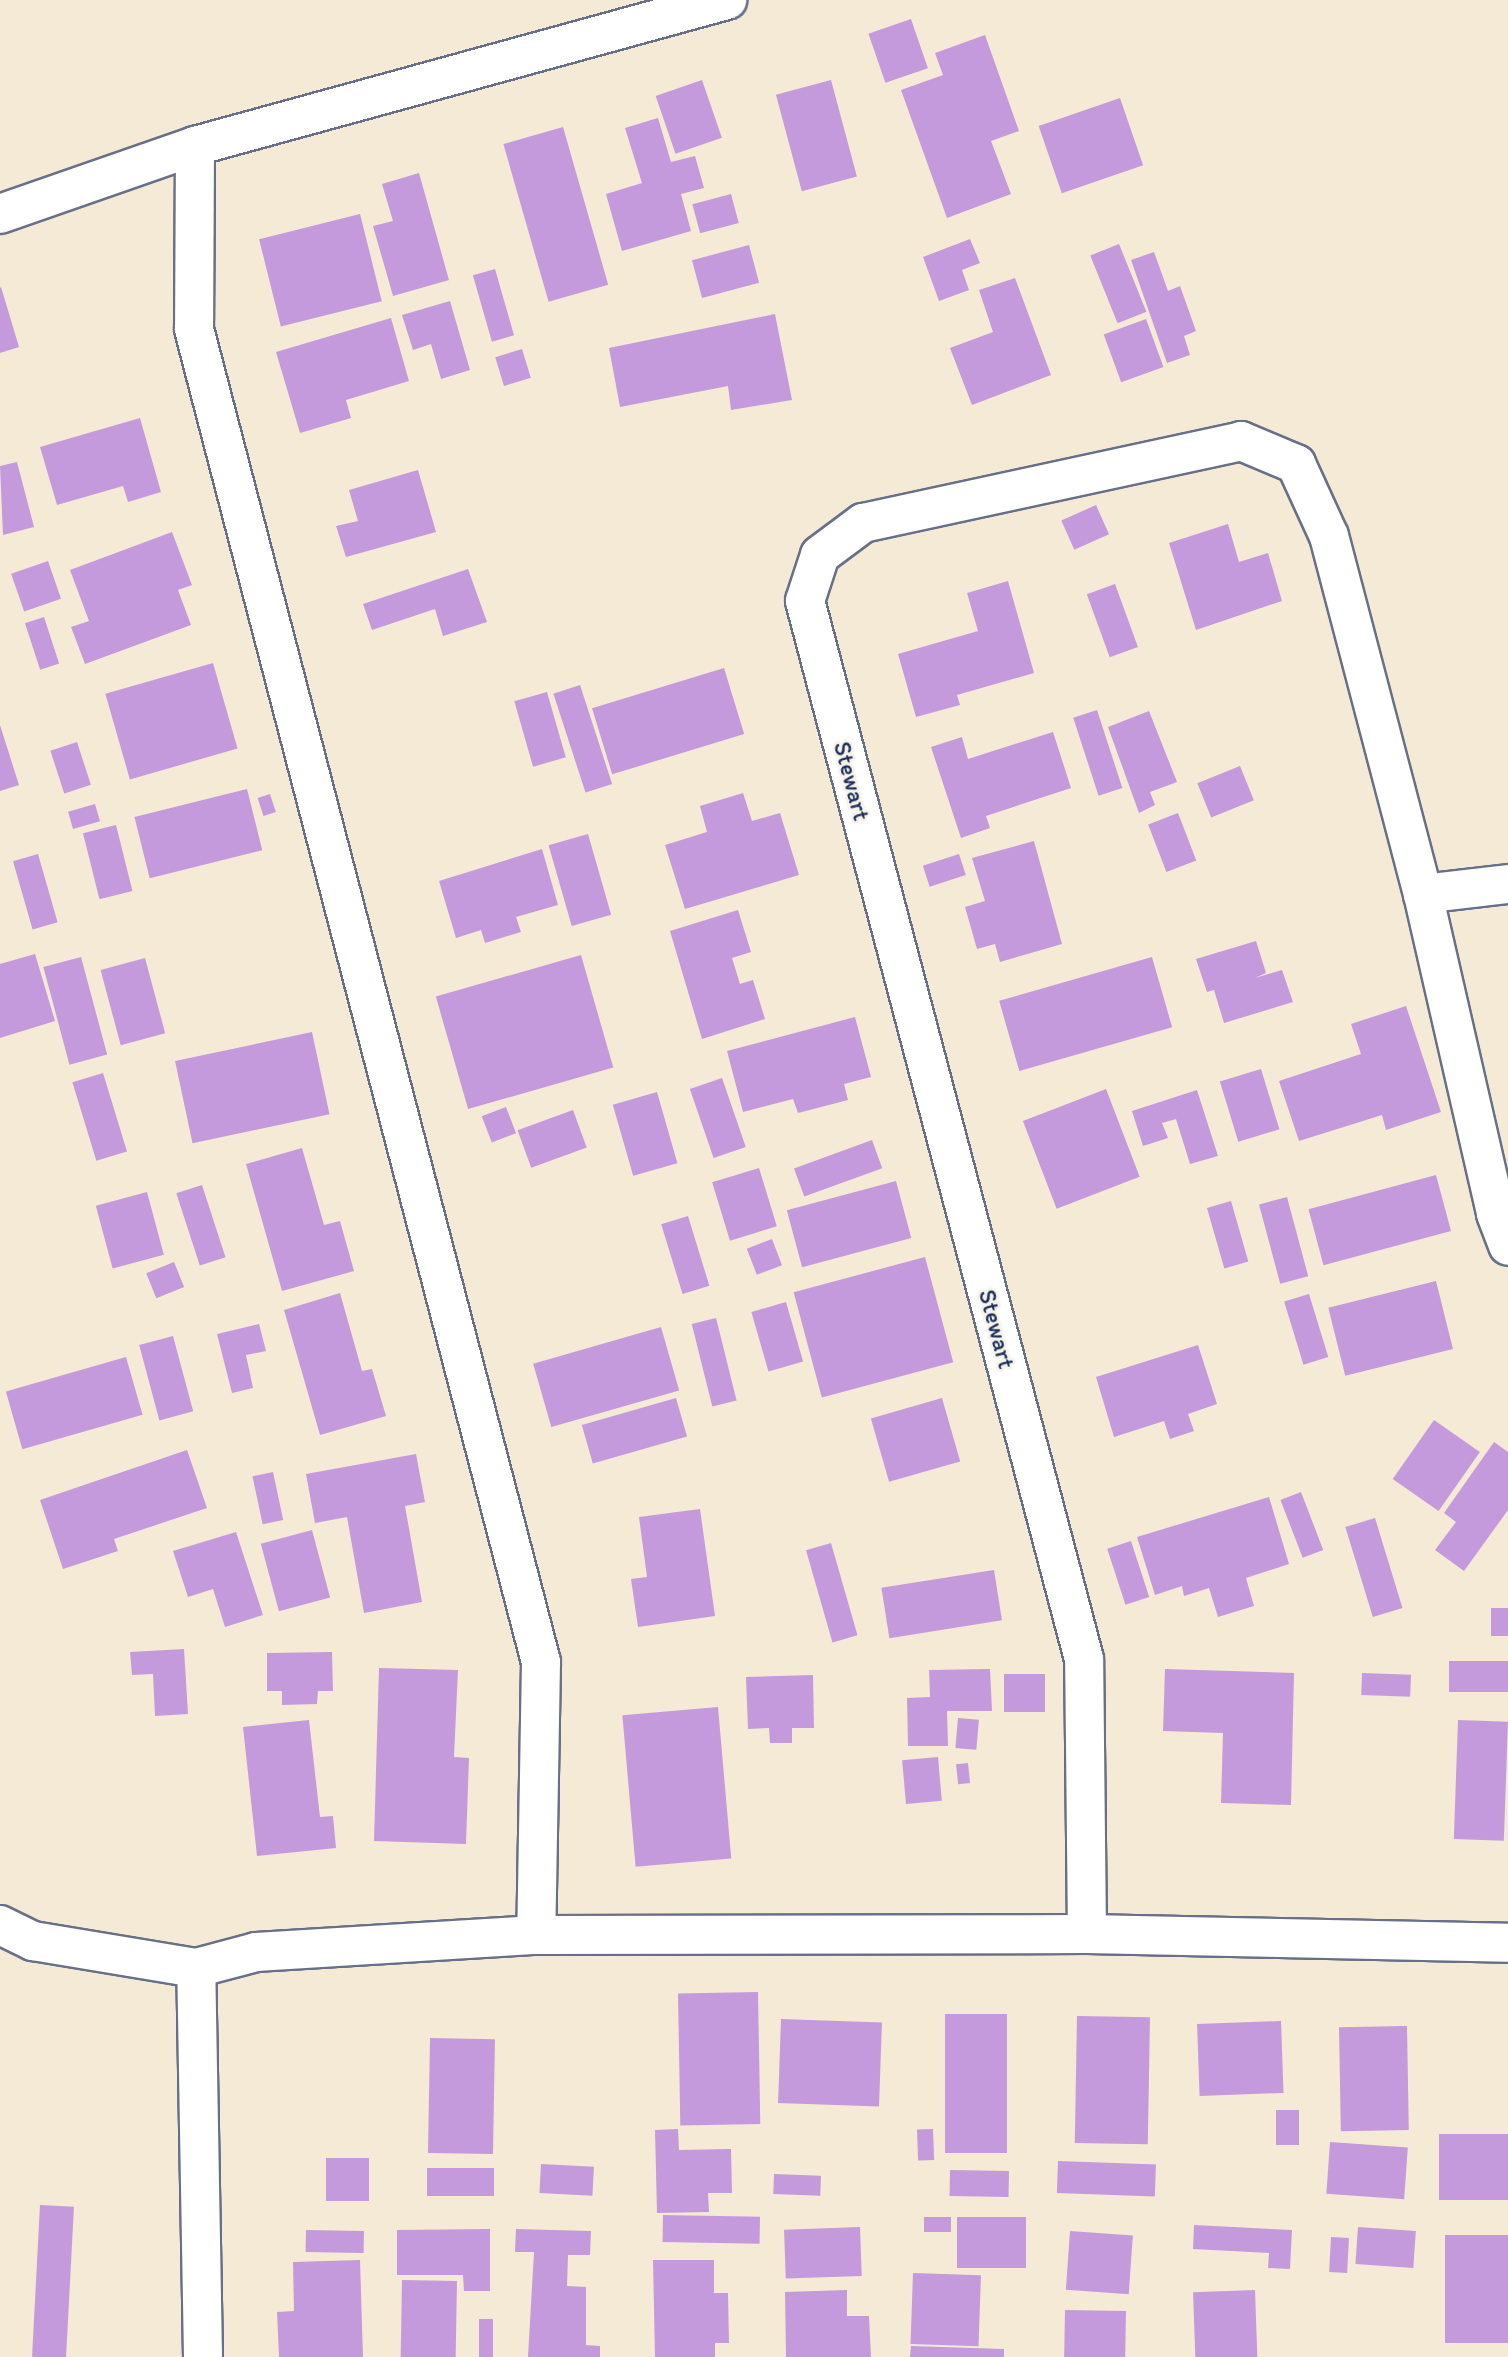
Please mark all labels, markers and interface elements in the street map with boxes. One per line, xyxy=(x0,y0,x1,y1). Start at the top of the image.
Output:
street label: Stewart xyxy=(828,738,876,824)
street label: Stewart xyxy=(973,1286,1021,1372)

